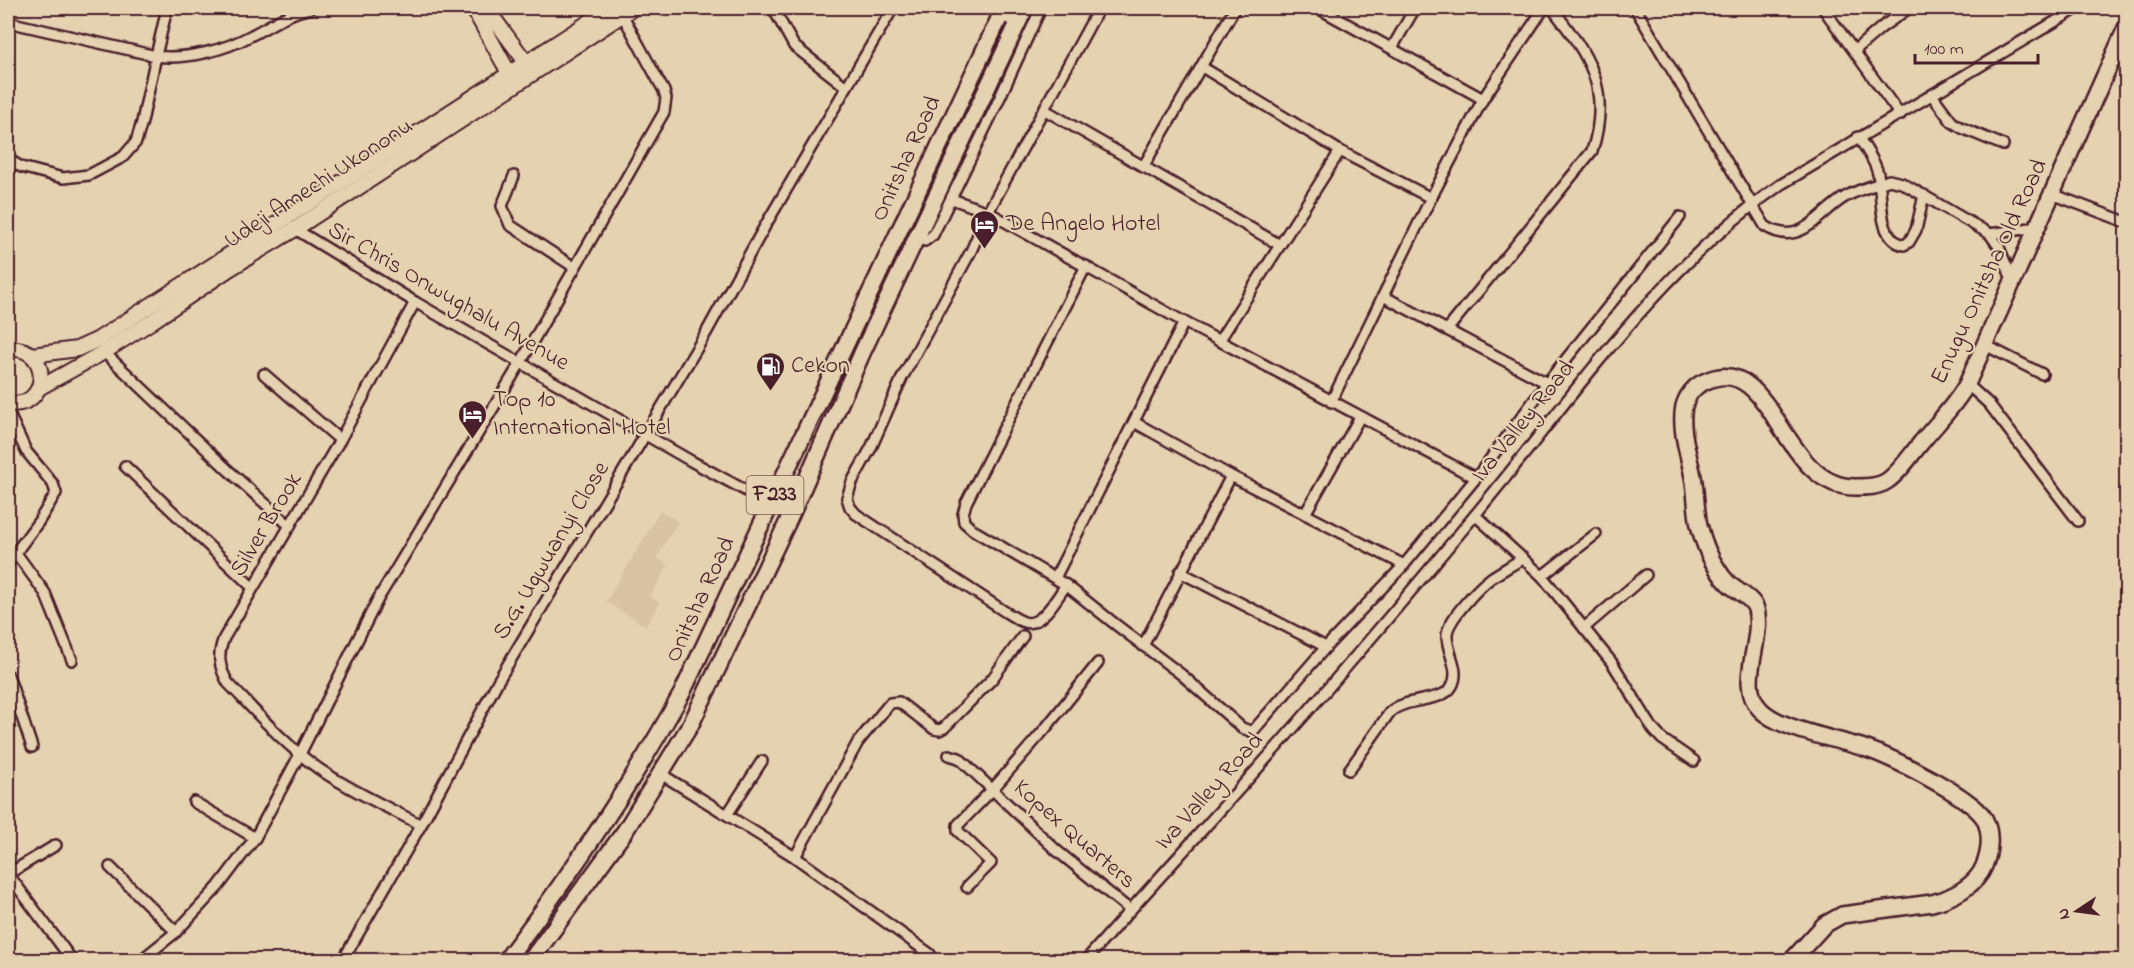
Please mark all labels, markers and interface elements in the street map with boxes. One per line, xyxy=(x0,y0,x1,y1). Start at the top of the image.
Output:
scale bar xyxy=(1915,27,2038,65)
text: 100 m xyxy=(1924,37,1964,63)
street label: Onitsha Road xyxy=(863,90,952,227)
street label: Udeji Amechi Ukononu xyxy=(218,110,420,258)
street label: Enugu Onitsha Old Road xyxy=(1922,153,2058,390)
place label: De Angelo Hotel xyxy=(1005,207,1160,242)
hotel icon: De Angelo Hotel xyxy=(969,208,1001,250)
street label: Sir Chris Onwughalu Avenue xyxy=(320,213,576,381)
place label: Cekon xyxy=(791,349,850,384)
fuel station icon: Cekon xyxy=(754,350,786,392)
street label: Iva Valley Road xyxy=(1464,353,1585,491)
place label: Top 10 International Hotel xyxy=(493,383,670,446)
hotel icon: Top 10 International Hotel xyxy=(456,398,488,440)
street label: S.G. Ugwuanyi Close xyxy=(485,455,620,647)
street label: Silver Brook xyxy=(222,466,312,584)
road number: F233 xyxy=(746,476,804,514)
street label: Onitsha Road xyxy=(657,531,746,668)
street label: Iva Valley Road xyxy=(1147,725,1274,860)
street label: Kopex Quarters xyxy=(1005,772,1143,898)
north arrow xyxy=(2047,881,2107,941)
text: N xyxy=(2051,906,2077,922)

